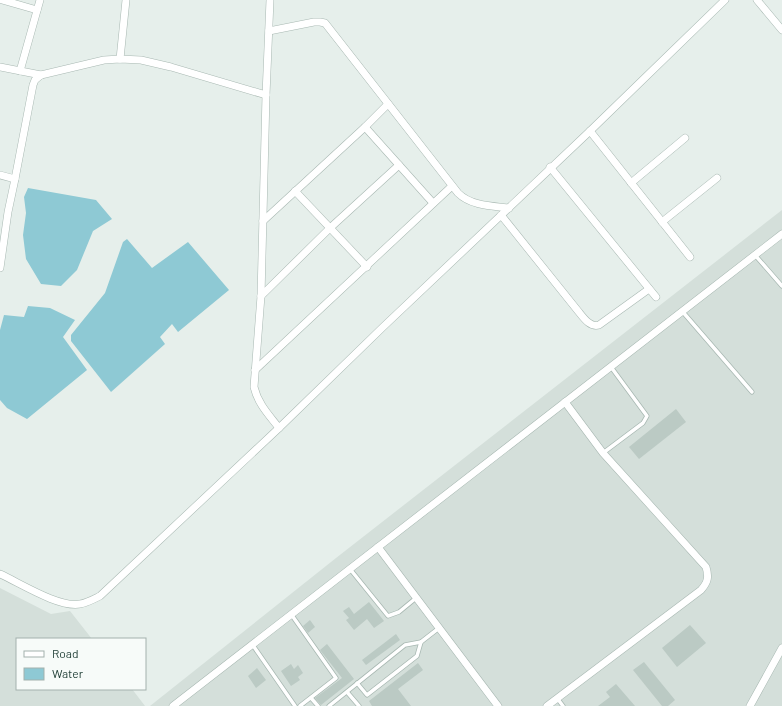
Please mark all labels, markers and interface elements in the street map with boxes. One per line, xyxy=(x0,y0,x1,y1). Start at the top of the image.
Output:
legend xyxy=(16,638,146,690)
text: Road xyxy=(52,646,79,660)
text: Water xyxy=(52,666,84,680)

